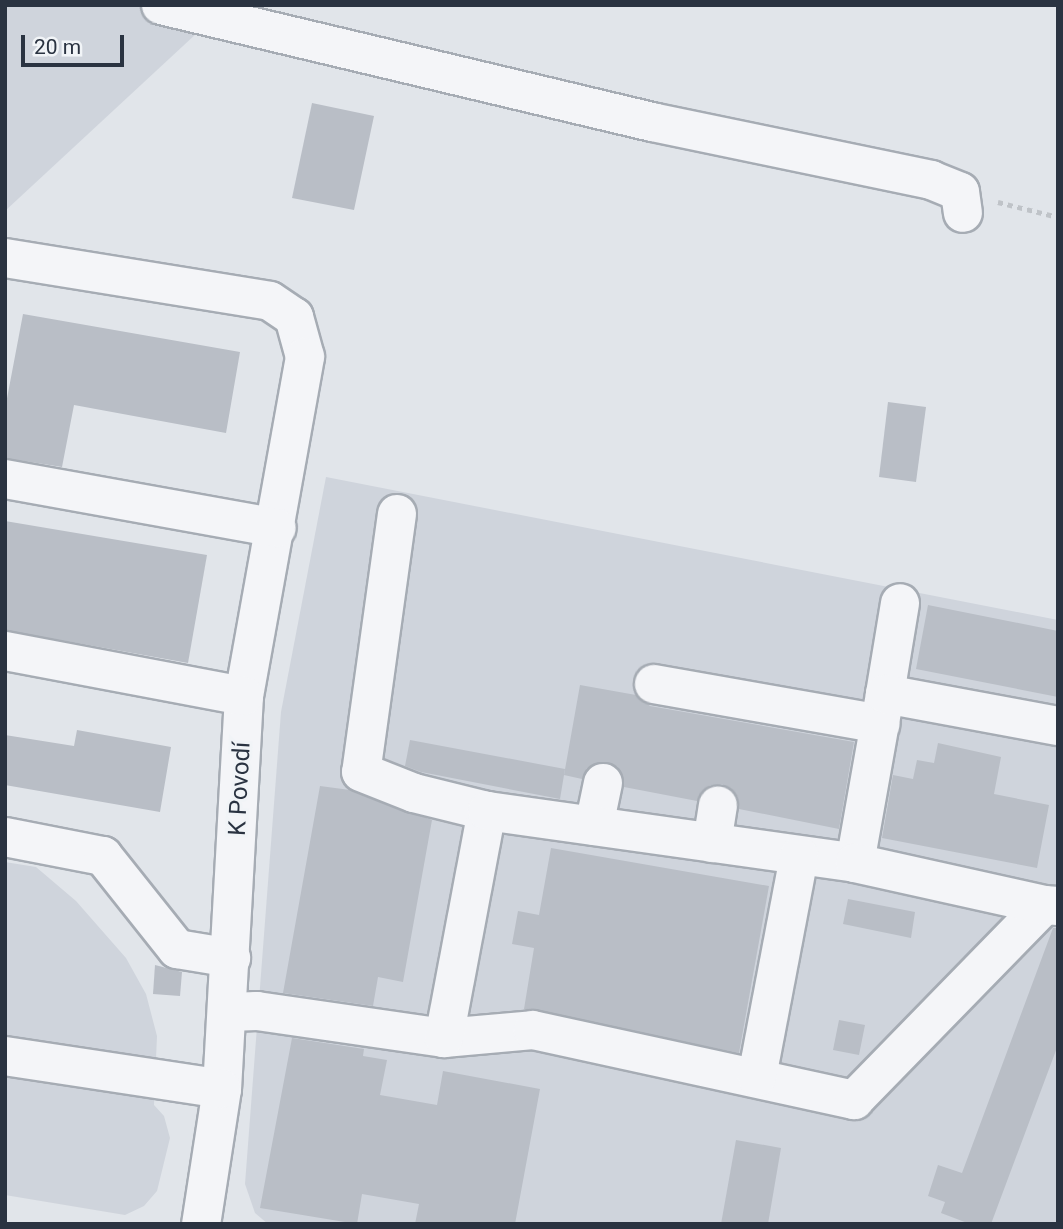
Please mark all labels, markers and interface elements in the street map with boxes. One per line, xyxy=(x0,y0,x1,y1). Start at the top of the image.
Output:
scale bar xyxy=(24,21,128,65)
text: 20 m xyxy=(34,35,81,59)
street label: K Povodí xyxy=(223,741,257,837)

